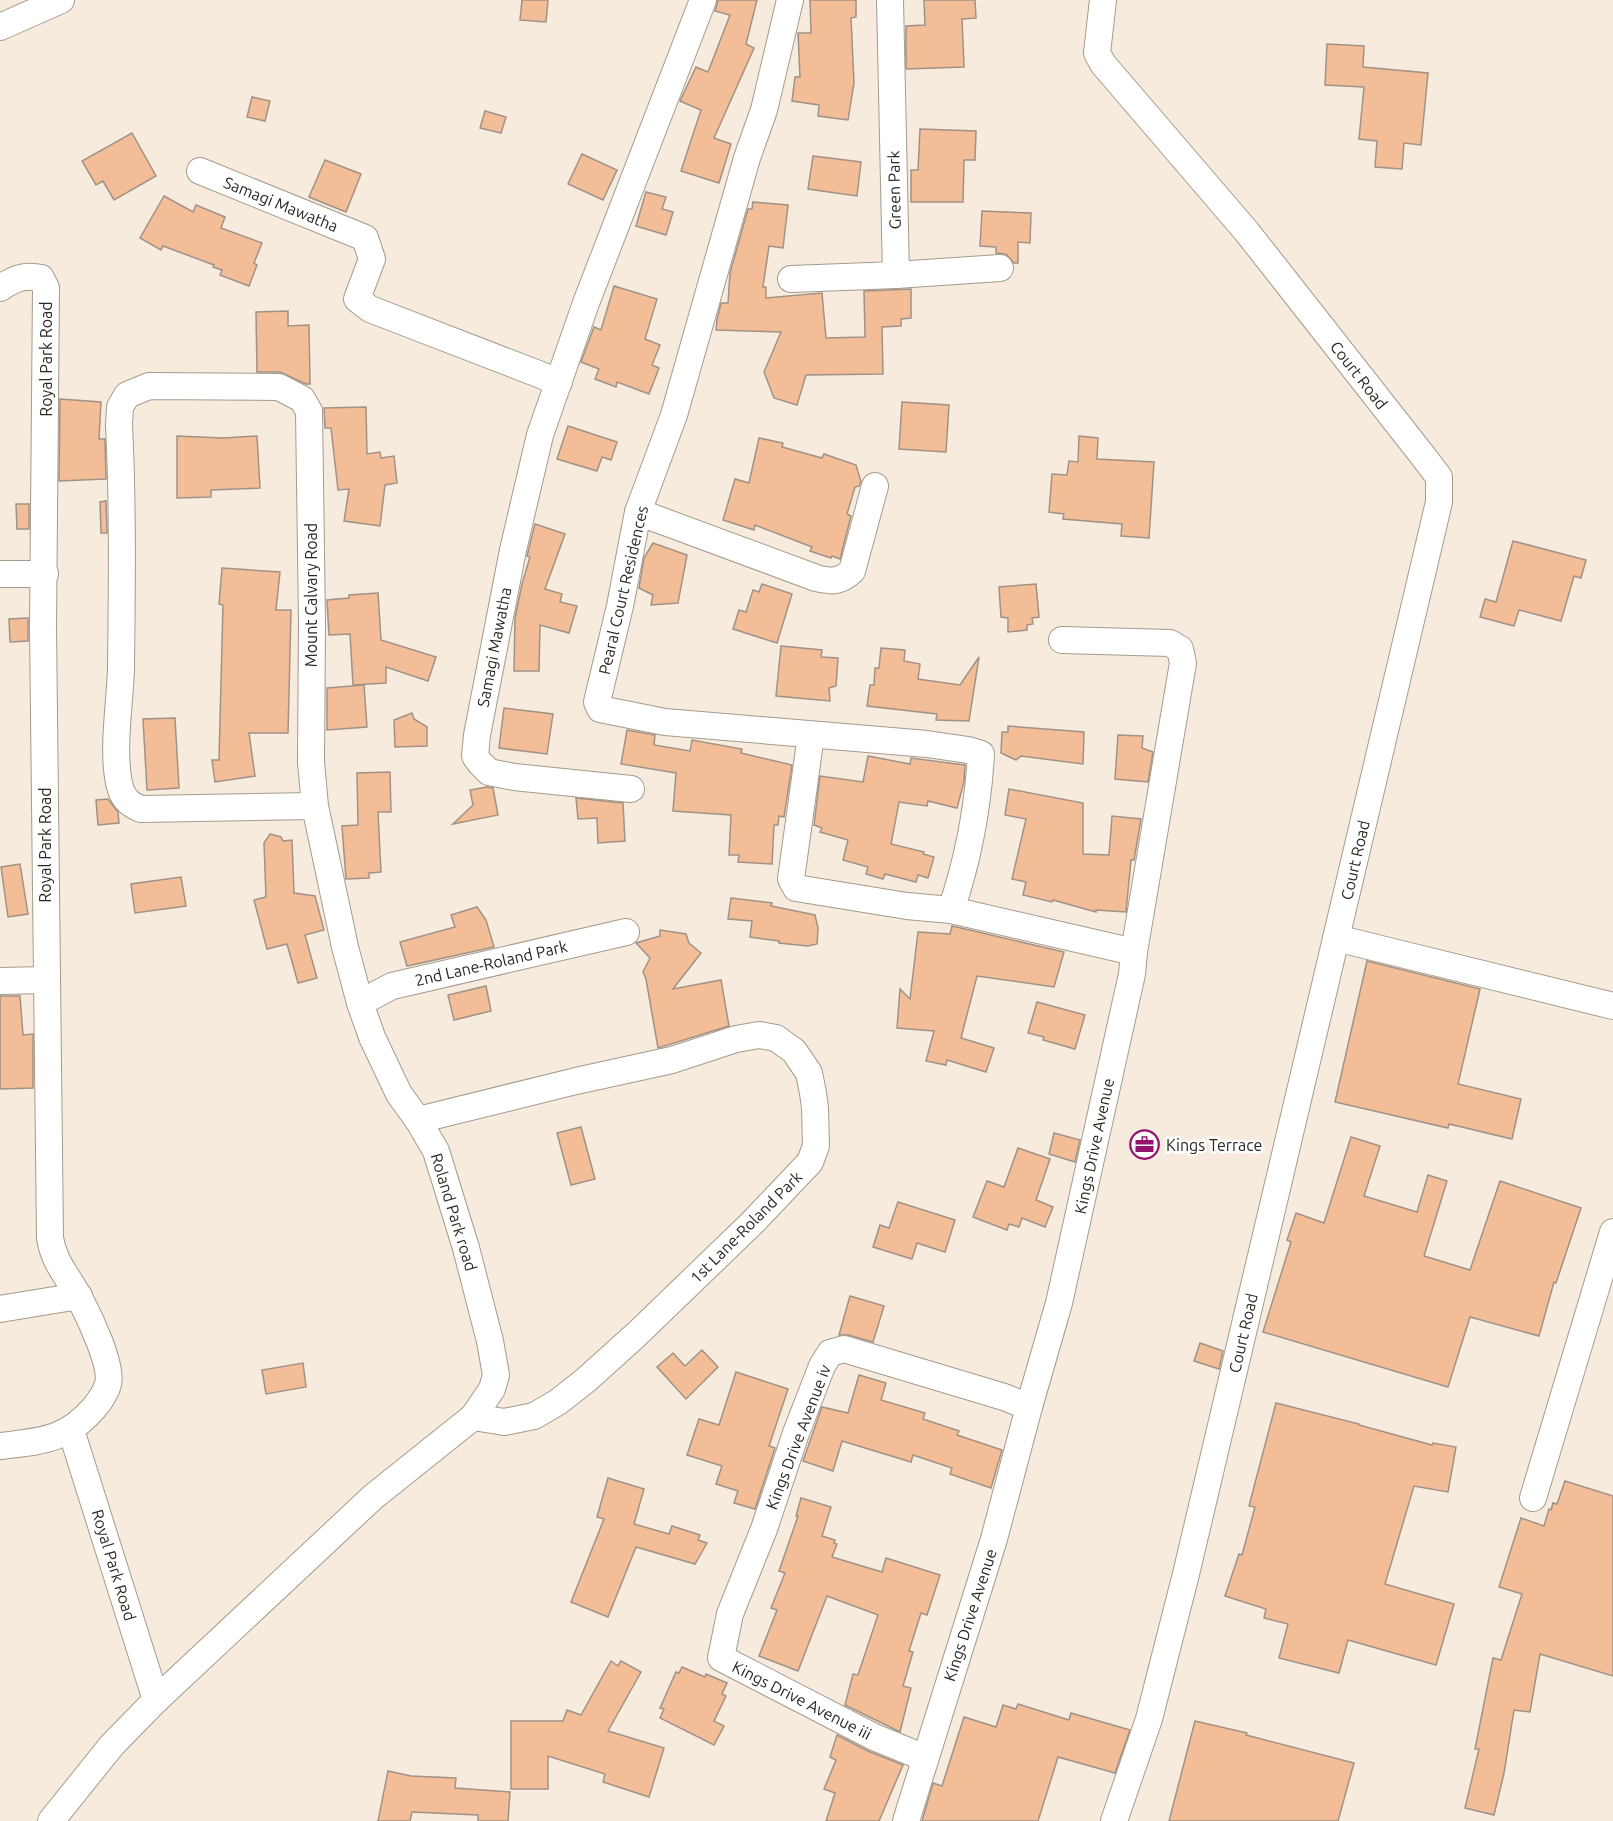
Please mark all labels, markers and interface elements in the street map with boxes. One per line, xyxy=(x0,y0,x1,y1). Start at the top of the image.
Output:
street label: Green Park xyxy=(884,150,904,230)
street label: Samagi Mawatha xyxy=(221,173,341,235)
street label: Royal Park Road xyxy=(37,301,55,417)
street label: Court Road xyxy=(1327,337,1391,413)
street label: Pearal Court Residences xyxy=(595,504,651,676)
street label: Mount Calvary Road xyxy=(302,523,320,667)
street label: Samagi Mawatha xyxy=(474,586,514,708)
street label: Royal Park Road xyxy=(36,787,54,903)
street label: Court Road xyxy=(1337,818,1373,902)
street label: 2nd Lane-Roland Park xyxy=(413,937,569,989)
street label: Kings Drive Avenue xyxy=(1071,1076,1117,1216)
office icon: Kings Terrace xyxy=(1129,1129,1161,1161)
place label: Kings Terrace xyxy=(1166,1136,1262,1154)
street label: Roland Park road xyxy=(428,1151,480,1273)
street label: 1st Lane-Roland Park xyxy=(686,1167,806,1287)
street label: Court Road xyxy=(1225,1291,1261,1375)
street label: Kings Drive Avenue iv xyxy=(762,1362,834,1512)
street label: Royal Park Road xyxy=(89,1507,139,1623)
street label: Kings Drive Avenue xyxy=(940,1546,1000,1684)
street label: Kings Drive Avenue iii xyxy=(729,1657,875,1743)

